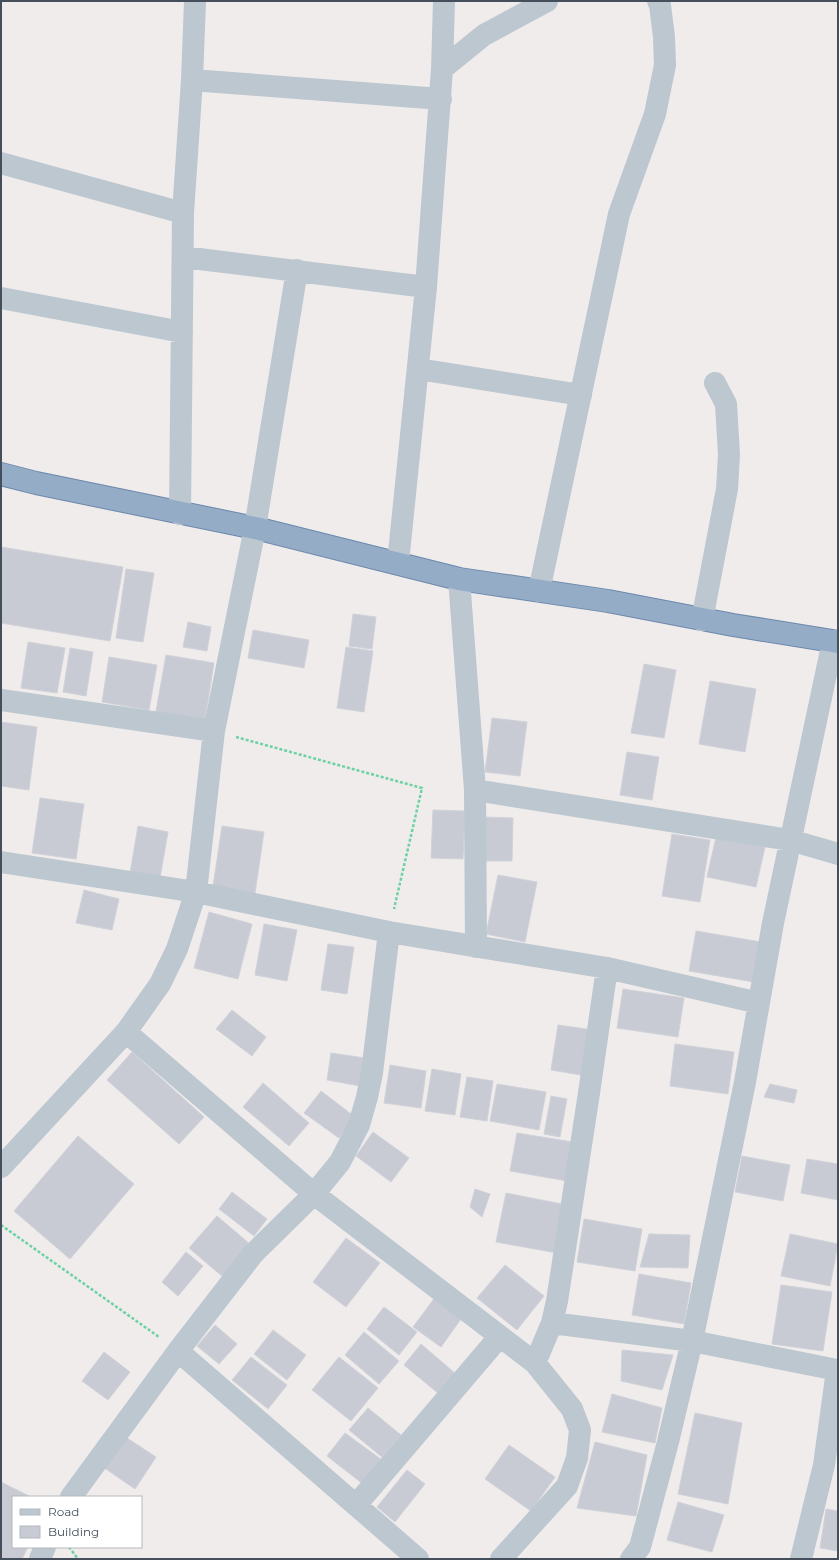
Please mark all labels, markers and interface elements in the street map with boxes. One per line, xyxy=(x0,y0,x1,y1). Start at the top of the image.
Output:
legend xyxy=(12,1496,142,1548)
text: Road xyxy=(48,1504,79,1519)
text: Building xyxy=(48,1524,99,1539)

